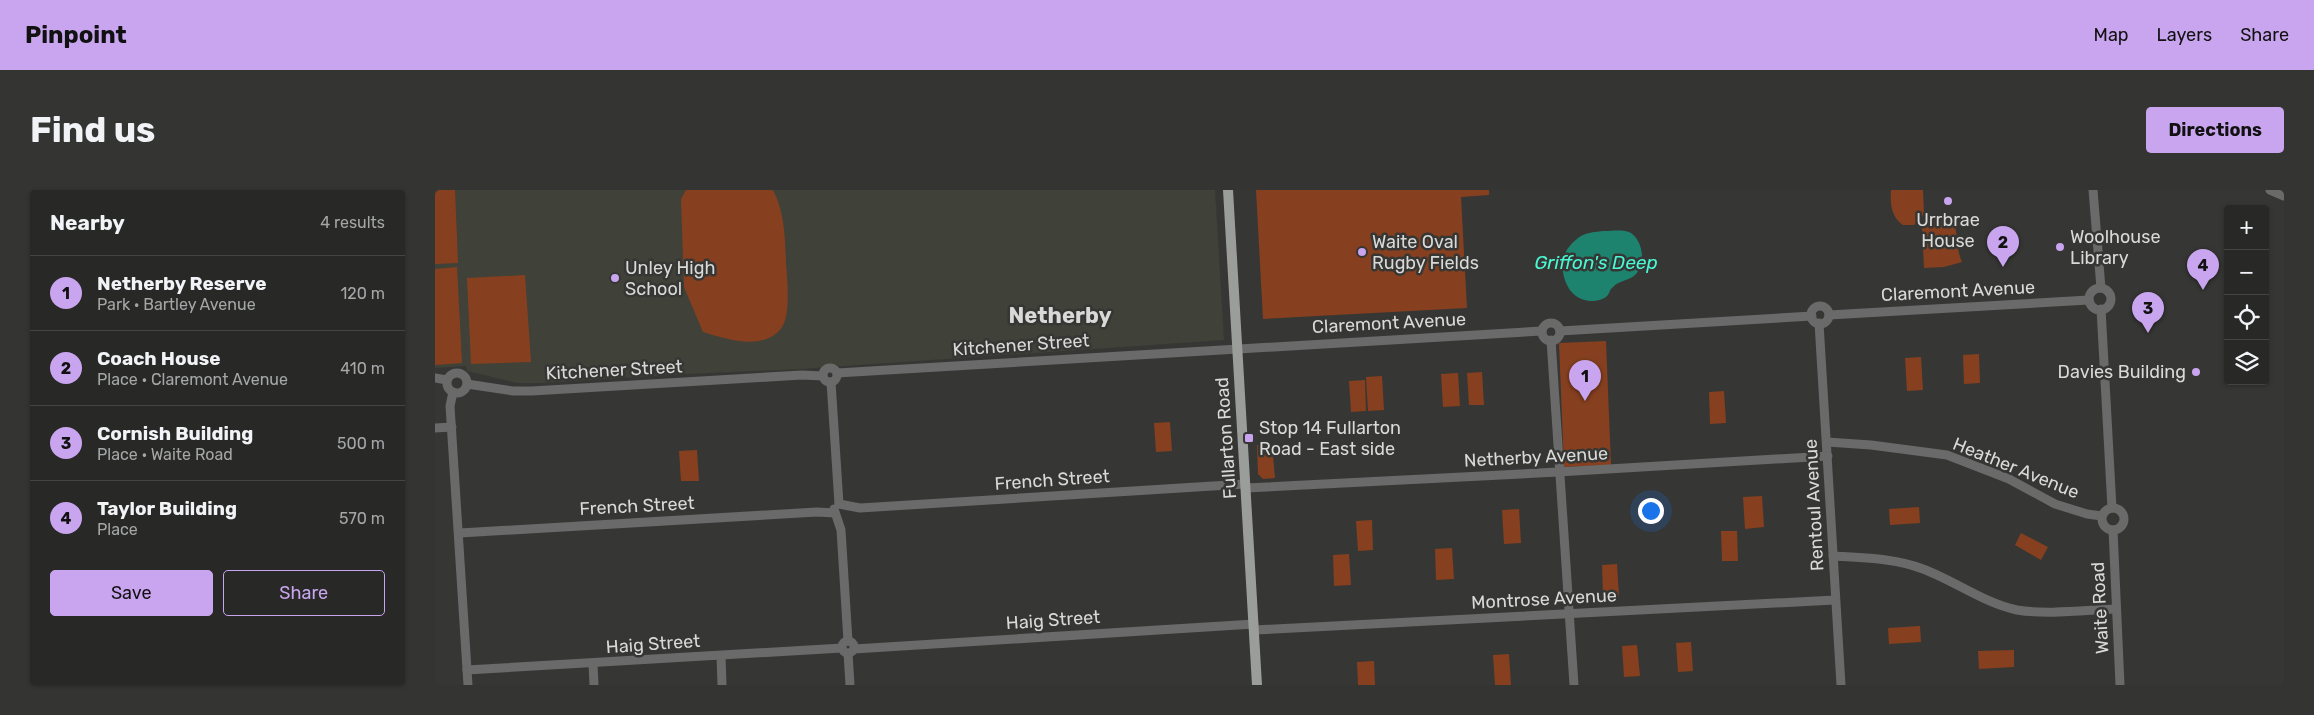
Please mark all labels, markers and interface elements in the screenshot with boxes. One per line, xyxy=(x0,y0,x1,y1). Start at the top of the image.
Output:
text: Pinpoint xyxy=(25,21,127,49)
text: Map xyxy=(2094,24,2129,46)
text: Layers xyxy=(2157,24,2212,46)
text: Share xyxy=(2240,24,2289,46)
button: Directions xyxy=(2146,107,2284,153)
text: Find us xyxy=(30,109,155,151)
marker: Urrbrae House xyxy=(1942,195,1954,207)
map controls xyxy=(2224,205,2269,385)
button: + xyxy=(2224,205,2269,250)
place label: Urrbrae House xyxy=(1916,209,1980,252)
text: Nearby xyxy=(50,210,125,235)
text: 4 results xyxy=(320,213,385,232)
pin: 2 xyxy=(1987,226,2019,267)
place label: Woolhouse Library xyxy=(2070,226,2160,269)
place label: Waite Oval Rugby Fields xyxy=(1372,231,1479,274)
marker: Woolhouse Library xyxy=(2054,241,2066,253)
marker: Waite Oval Rugby Fields xyxy=(1356,246,1368,258)
pin: 4 xyxy=(2187,249,2219,290)
button: − xyxy=(2224,250,2269,295)
water label: Griffon's Deep xyxy=(1534,251,1658,274)
place label: Unley High School xyxy=(625,257,715,300)
text: Netherby Reserve xyxy=(97,272,266,295)
marker: Unley High School xyxy=(609,272,621,284)
street label: Claremont Avenue xyxy=(1880,276,2036,306)
text: 1 xyxy=(62,284,70,303)
text: 120 m xyxy=(340,284,385,303)
pin: 3 xyxy=(2132,292,2164,333)
text: Park · Bartley Avenue xyxy=(97,295,256,314)
button: locate xyxy=(2224,295,2269,340)
district label: Netherby xyxy=(1008,302,1112,329)
street label: Claremont Avenue xyxy=(1311,308,1467,338)
street label: Kitchener Street xyxy=(952,329,1090,361)
button: layers xyxy=(2224,340,2269,385)
text: Coach House xyxy=(97,347,221,370)
street label: Kitchener Street xyxy=(545,355,683,385)
text: 2 xyxy=(61,359,71,378)
text: 410 m xyxy=(340,359,385,378)
pin: 1 xyxy=(1569,360,1601,401)
place label: Davies Building xyxy=(2058,361,2186,383)
marker: Davies Building xyxy=(2190,366,2202,378)
text: Place · Claremont Avenue xyxy=(97,370,288,389)
street label: Fullarton Road xyxy=(1211,376,1241,500)
place label: Stop 14 Fullarton Road - East side xyxy=(1259,417,1401,460)
text: Cornish Building xyxy=(97,422,253,445)
marker: Stop 14 Fullarton Road - East side xyxy=(1243,432,1255,444)
street label: Heather Avenue xyxy=(1950,433,2082,503)
text: 3 xyxy=(61,434,71,453)
text: 500 m xyxy=(337,434,385,453)
street label: Rentoul Avenue xyxy=(1800,438,1828,572)
street label: Netherby Avenue xyxy=(1463,442,1609,472)
text: Place · Waite Road xyxy=(97,445,233,464)
street label: French Street xyxy=(994,465,1110,495)
street label: French Street xyxy=(579,492,695,520)
text: Taylor Building xyxy=(97,497,237,520)
your location xyxy=(1638,498,1664,524)
text: 4 xyxy=(61,509,71,528)
text: 570 m xyxy=(339,509,385,528)
text: Place xyxy=(97,520,138,539)
street label: Waite Road xyxy=(2087,561,2113,655)
button: Save xyxy=(50,570,213,616)
button: Share xyxy=(223,570,385,616)
street label: Montrose Avenue xyxy=(1471,584,1617,614)
street label: Haig Street xyxy=(1005,606,1101,634)
street label: Haig Street xyxy=(605,630,701,658)

